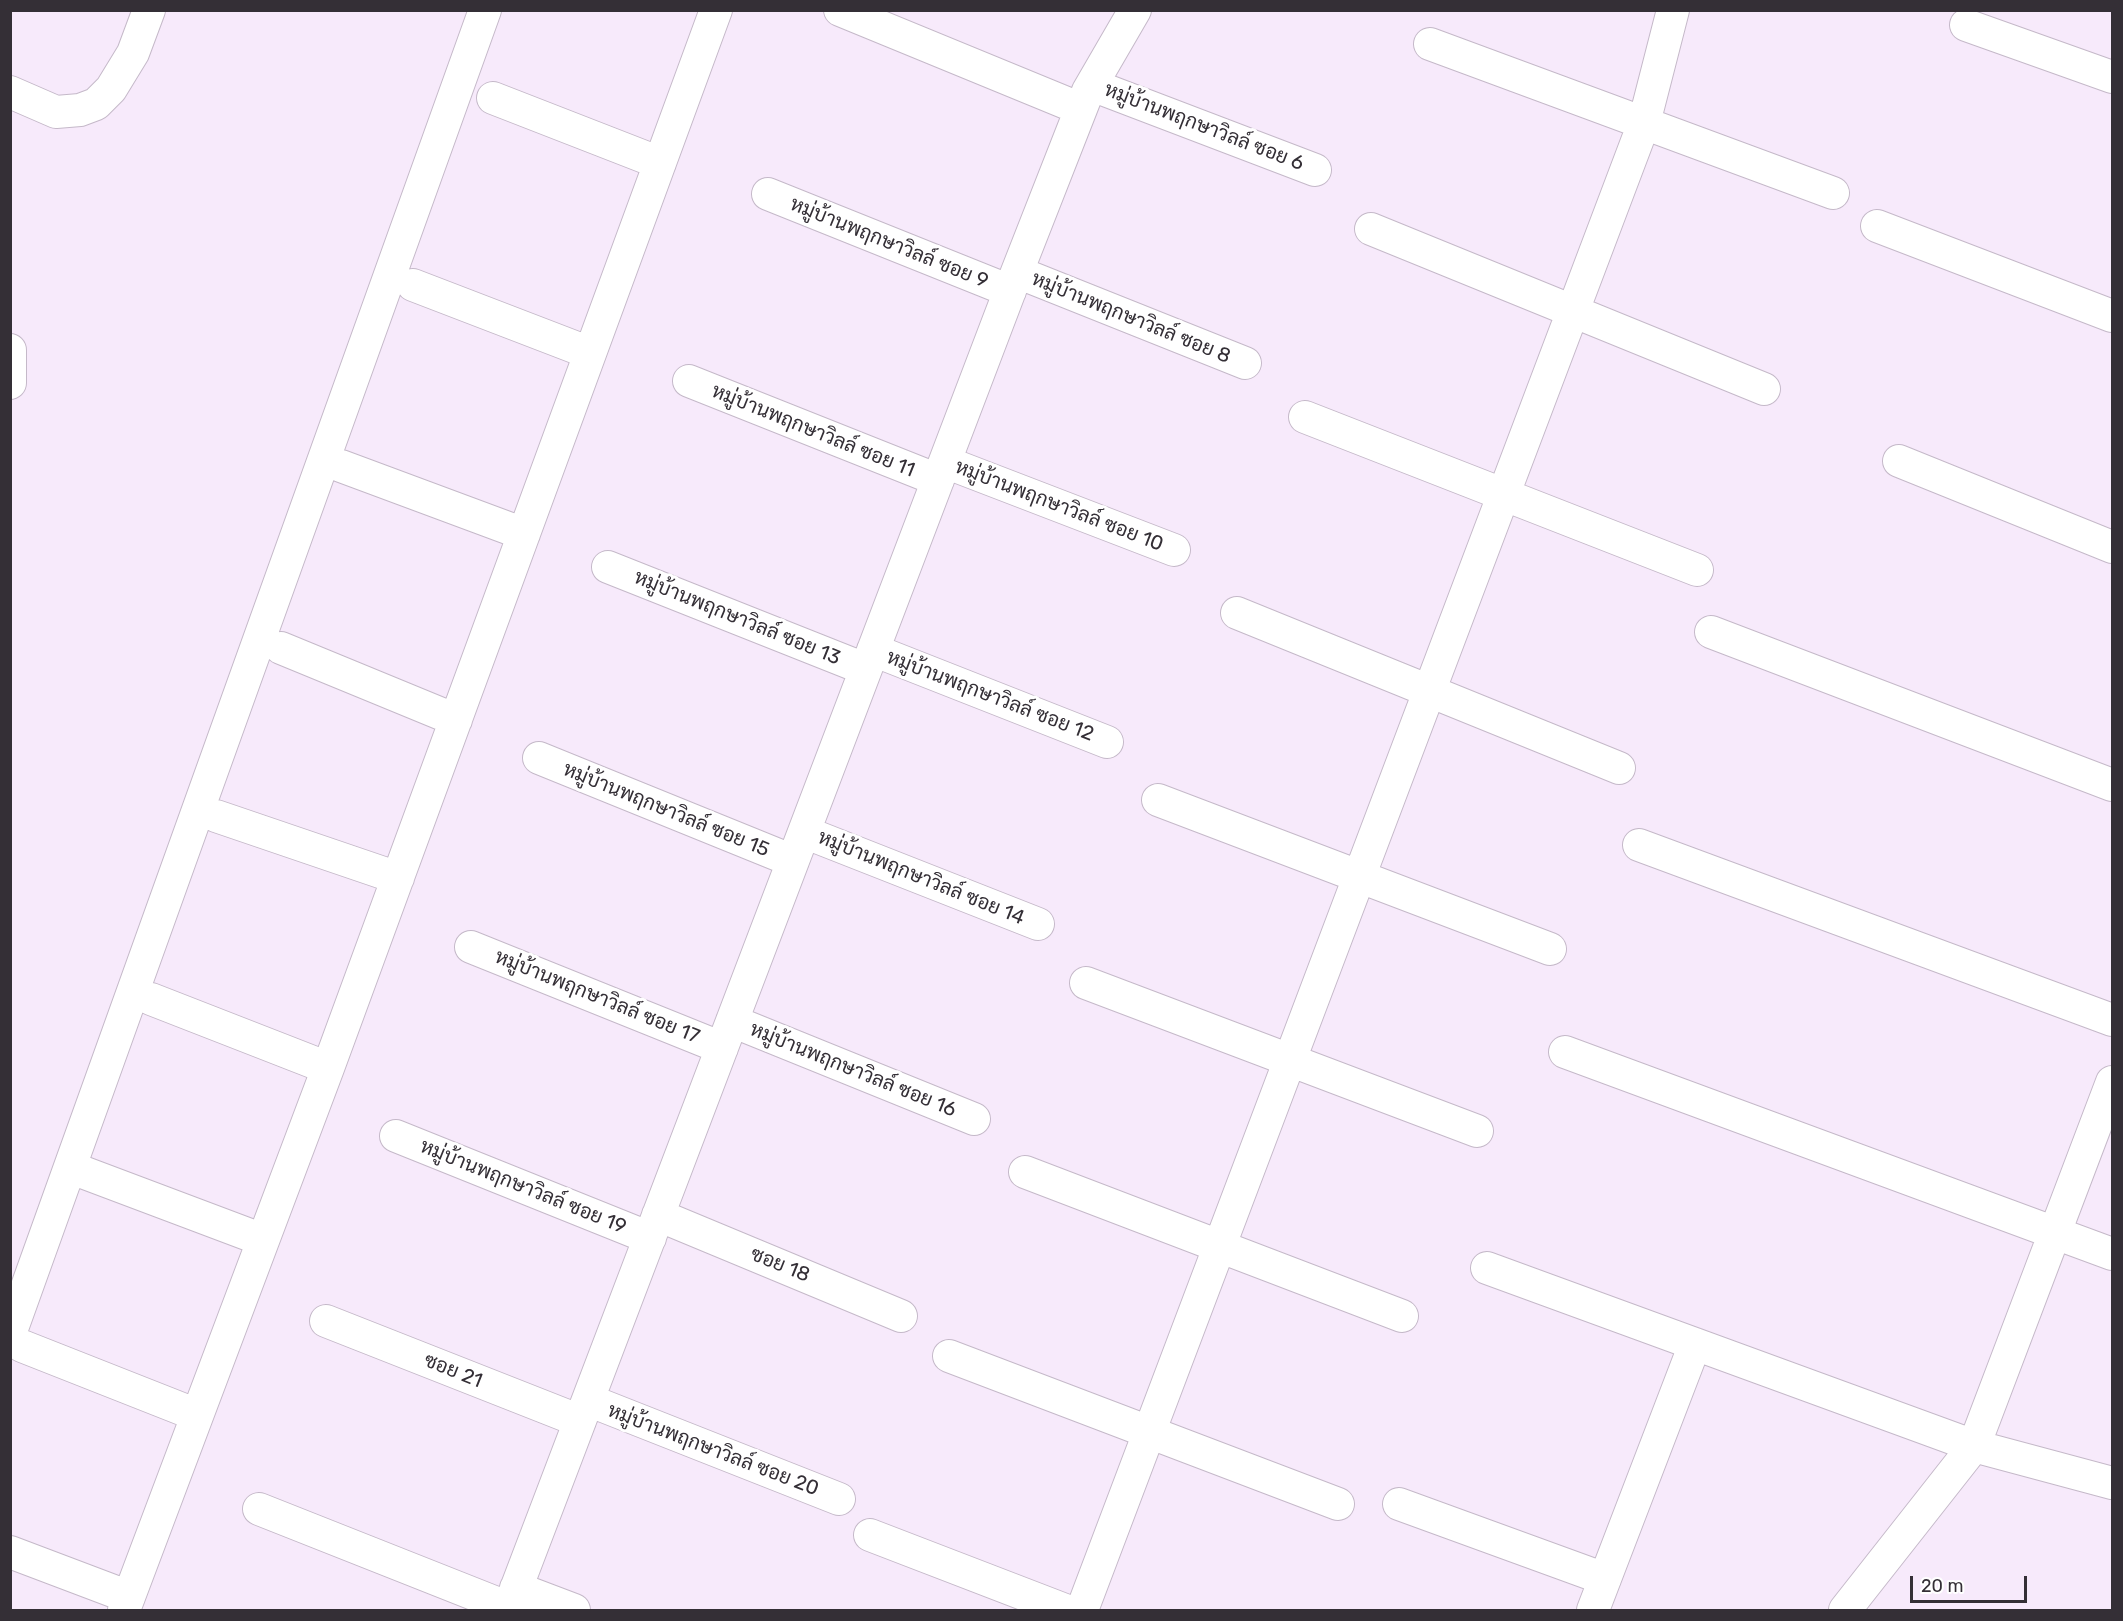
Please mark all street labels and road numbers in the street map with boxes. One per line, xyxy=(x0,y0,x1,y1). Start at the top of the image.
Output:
street label: หมู่บ้านพฤกษาวิลล์ ซอย 6 xyxy=(1101,78,1307,176)
street label: หมู่บ้านพฤกษาวิลล์ ซอย 9 xyxy=(786,192,992,294)
street label: หมู่บ้านพฤกษาวิลล์ ซอย 8 xyxy=(1028,267,1234,369)
street label: หมู่บ้านพฤกษาวิลล์ ซอย 11 xyxy=(708,379,918,483)
street label: หมู่บ้านพฤกษาวิลล์ ซอย 10 xyxy=(951,455,1167,557)
street label: หมู่บ้านพฤกษาวิลล์ ซอย 13 xyxy=(630,566,844,670)
street label: หมู่บ้านพฤกษาวิลล์ ซอย 12 xyxy=(883,645,1097,747)
street label: หมู่บ้านพฤกษาวิลล์ ซอย 15 xyxy=(559,758,773,862)
street label: หมู่บ้านพฤกษาวิลล์ ซอย 14 xyxy=(814,826,1028,930)
street label: หมู่บ้านพฤกษาวิลล์ ซอย 17 xyxy=(491,945,703,1049)
street label: หมู่บ้านพฤกษาวิลล์ ซอย 16 xyxy=(746,1018,960,1122)
street label: หมู่บ้านพฤกษาวิลล์ ซอย 19 xyxy=(416,1135,630,1239)
street label: ซอย 18 xyxy=(747,1242,813,1288)
street label: ซอย 21 xyxy=(420,1349,486,1393)
street label: หมู่บ้านพฤกษาวิลล์ ซอย 20 xyxy=(604,1399,822,1501)

